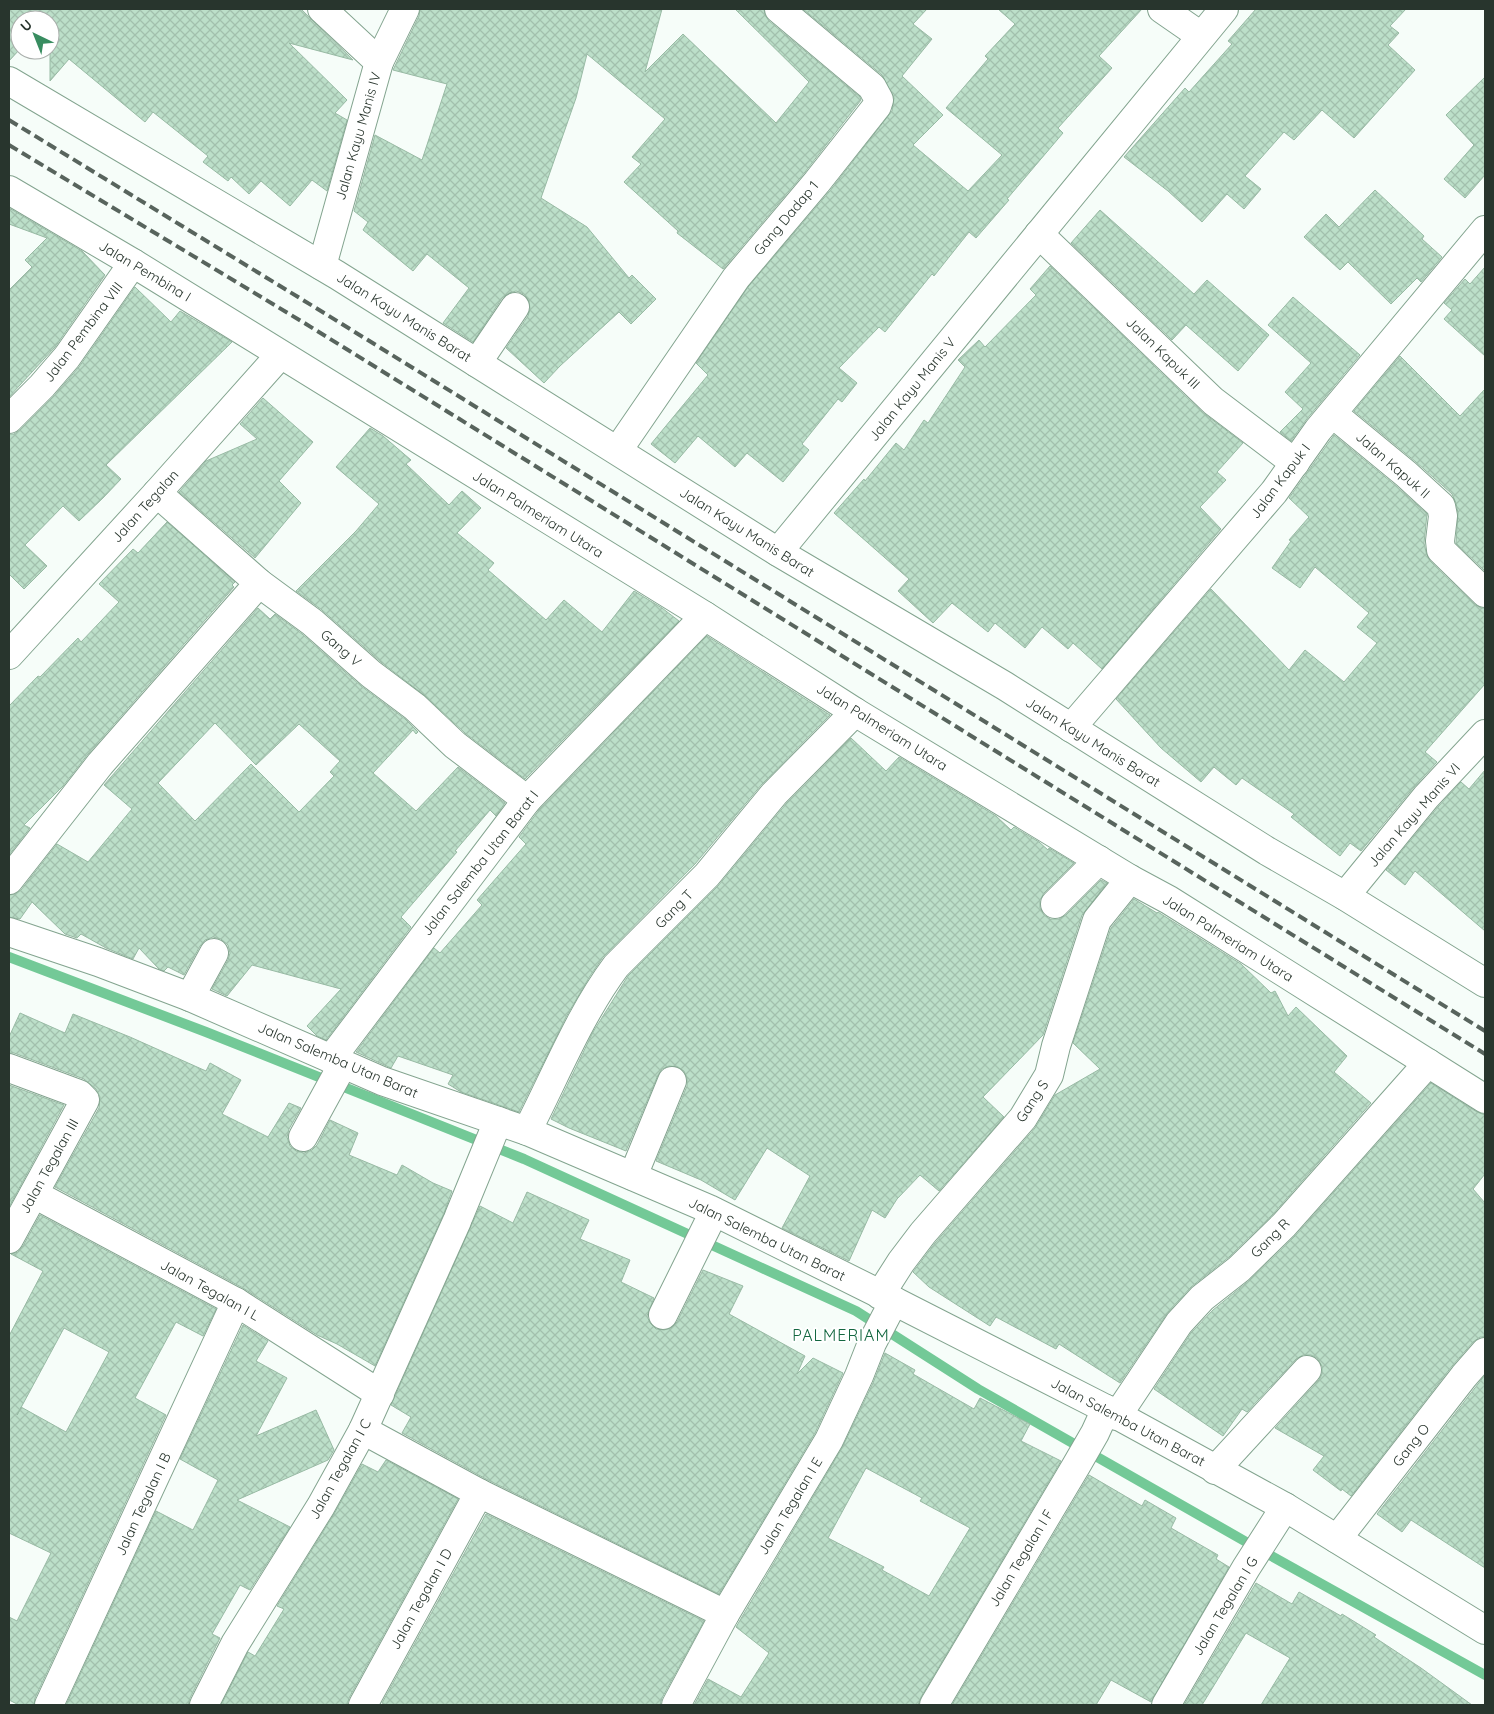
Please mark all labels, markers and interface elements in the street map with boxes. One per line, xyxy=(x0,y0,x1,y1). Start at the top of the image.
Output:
north arrow xyxy=(10,10,60,60)
text: U xyxy=(16,16,36,35)
street label: Jalan Kayu Manis IV xyxy=(331,70,385,202)
street label: Gang Dadap 1 xyxy=(750,177,822,259)
street label: Jalan Pembina I xyxy=(96,236,194,306)
street label: Jalan Kayu Manis Barat xyxy=(333,268,475,366)
street label: Jalan Pembina VIII xyxy=(39,278,127,386)
street label: Jalan Kapuk III xyxy=(1122,313,1204,393)
street label: Jalan Kayu Manis V xyxy=(865,333,959,445)
street label: Jalan Kapuk II xyxy=(1352,428,1434,502)
street label: Jalan Kapuk I xyxy=(1246,440,1314,522)
street label: Jalan Tegalan xyxy=(108,466,182,546)
street label: Jalan Palmeriam Utara xyxy=(469,466,607,562)
street label: Jalan Kayu Manis Barat xyxy=(676,483,818,581)
street label: Gang V xyxy=(317,625,365,671)
street label: Jalan Palmeriam Utara xyxy=(813,679,951,775)
street label: Jalan Kayu Manis Barat xyxy=(1022,693,1164,791)
street label: Jalan Kayu Manis VI xyxy=(1364,759,1464,871)
street label: Jalan Salemba Utan Barat I xyxy=(418,787,542,939)
street label: Gang T xyxy=(651,886,697,932)
street label: Jalan Palmeriam Utara xyxy=(1159,890,1297,986)
street label: Jalan Salemba Utan Barat xyxy=(255,1018,421,1102)
street label: Gang S xyxy=(1012,1076,1052,1126)
street label: Jalan Tegalan III xyxy=(15,1115,83,1217)
street label: Jalan Salemba Utan Barat xyxy=(686,1193,849,1285)
street label: Gang R xyxy=(1247,1215,1293,1261)
street label: Jalan Tegalan I L xyxy=(157,1255,263,1325)
district label: PALMERIAM xyxy=(792,1325,890,1345)
street label: Jalan Salemba Utan Barat xyxy=(1048,1374,1208,1470)
street label: Jalan Tegalan I C xyxy=(305,1416,375,1522)
street label: Gang O xyxy=(1389,1420,1434,1470)
street label: Jalan Tegalan I B xyxy=(111,1449,175,1559)
street label: Jalan Tegalan I E xyxy=(754,1454,826,1558)
street label: Jalan Tegalan I F xyxy=(985,1506,1057,1610)
street label: Jalan Tegalan I D xyxy=(386,1545,456,1653)
street label: Jalan Tegalan I G xyxy=(1188,1553,1262,1659)

